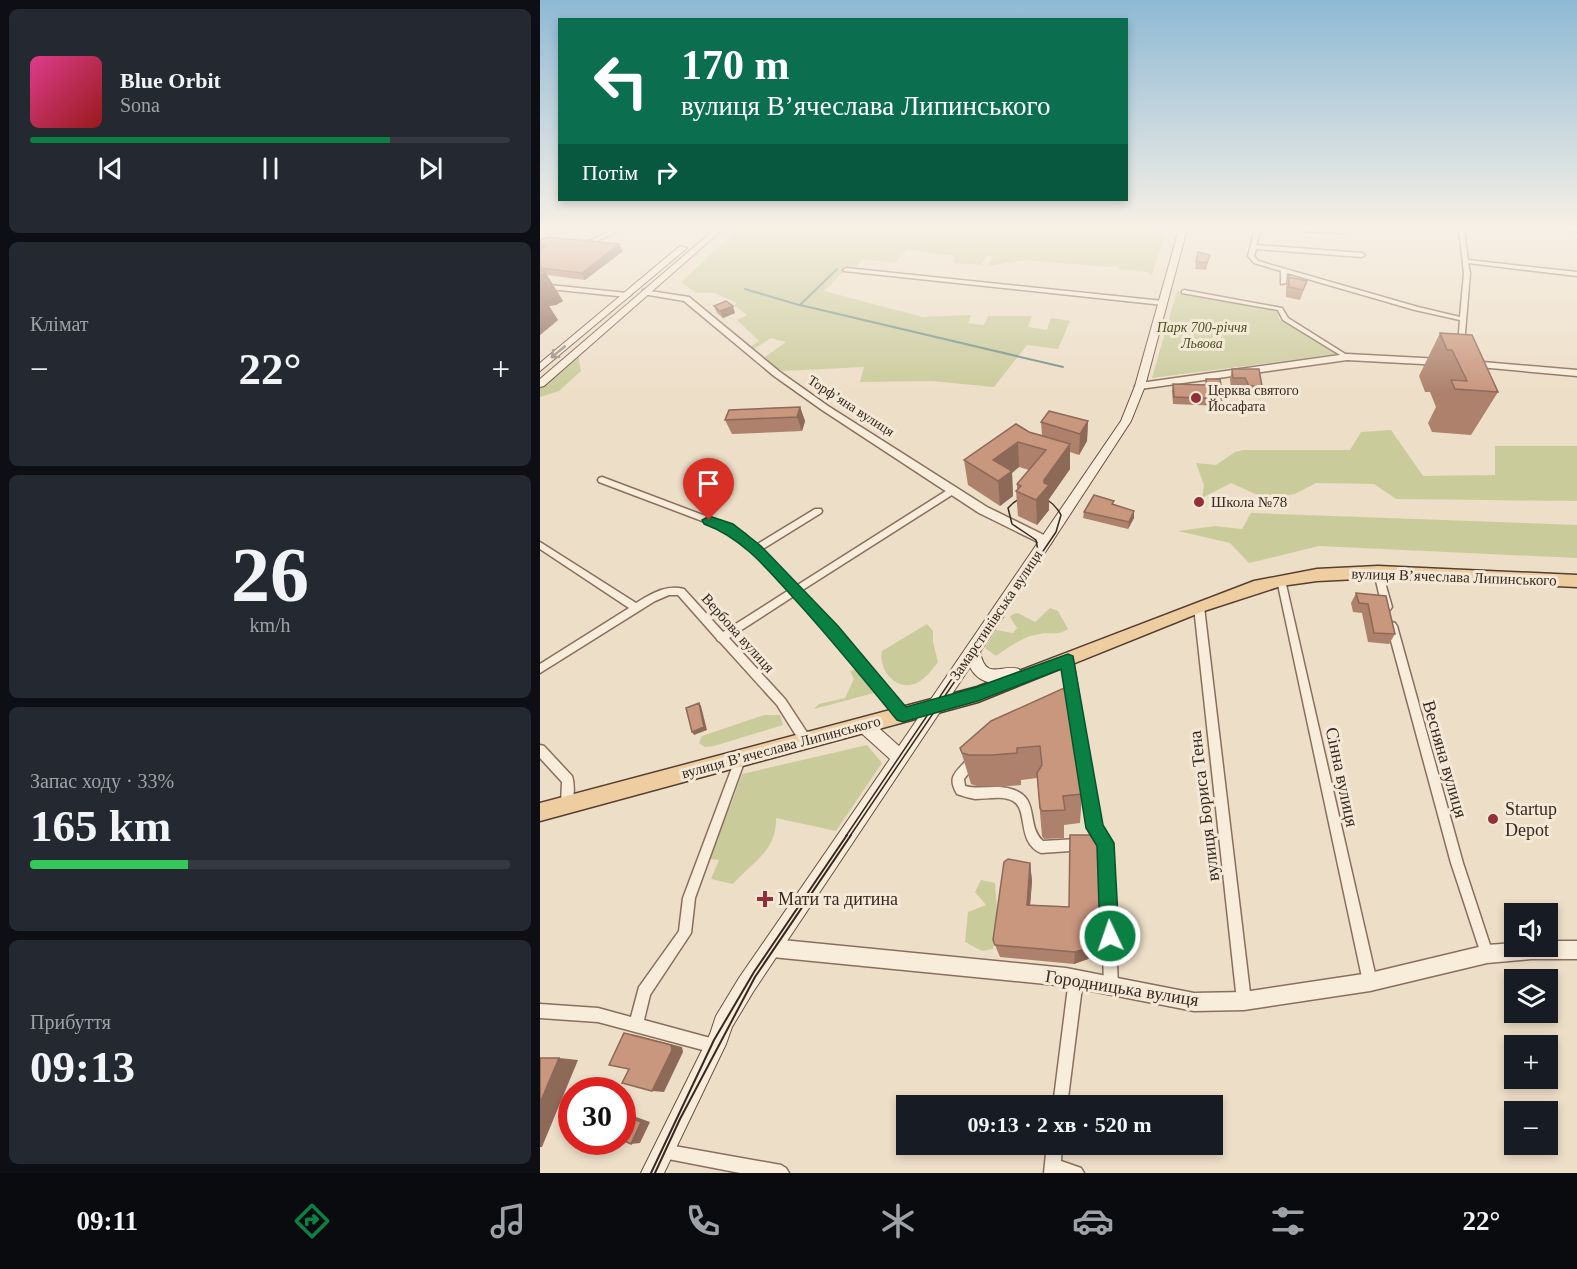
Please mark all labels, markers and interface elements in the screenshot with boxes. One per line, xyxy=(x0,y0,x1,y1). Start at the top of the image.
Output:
icon: left xyxy=(582,42,660,120)
text: 170 m xyxy=(681,42,790,88)
text: Blue Orbit xyxy=(120,68,221,93)
text: вулиця Вʼячеслава Липинського xyxy=(681,91,1050,121)
text: Sona xyxy=(120,94,160,116)
icon: previous xyxy=(94,152,127,185)
icon: pause xyxy=(254,152,287,185)
icon: next xyxy=(414,152,447,185)
icon: right xyxy=(650,156,683,189)
text: Потім xyxy=(582,160,638,185)
text: Клімат xyxy=(30,313,89,335)
park label: Парк 700-річчя Львова xyxy=(1156,320,1247,351)
text: 22° xyxy=(239,344,302,394)
one-way arrow xyxy=(551,345,567,358)
text: − xyxy=(30,351,49,387)
text: + xyxy=(491,351,510,387)
street label: Торфʼяна вулиця xyxy=(805,373,897,440)
place label: Церква святого Йосафата xyxy=(1208,383,1299,414)
marker: Церква святого Йосафата xyxy=(1189,391,1203,405)
pin xyxy=(683,458,734,520)
icon: arrive xyxy=(692,467,725,500)
place label: Школа №78 xyxy=(1211,494,1287,510)
marker: Школа №78 xyxy=(1192,495,1206,509)
text: 26 xyxy=(231,531,309,618)
street label: Замарстинівська вулиця xyxy=(947,547,1045,683)
street label: вулиця Вʼячеслава Липинського xyxy=(1351,565,1557,589)
street label: Вербова вулиця xyxy=(698,590,778,676)
text: km/h xyxy=(249,614,291,636)
street label: Весняна вулиця xyxy=(1419,698,1471,820)
street label: вулиця Вʼячеслава Липинського xyxy=(680,713,882,781)
street label: Сінна вулиця xyxy=(1322,725,1362,829)
street label: вулиця Бориса Тена xyxy=(1185,729,1223,883)
text: Запас ходу · 33% xyxy=(30,770,174,792)
place label: Startup Depot xyxy=(1505,799,1557,840)
text: 165 km xyxy=(30,801,171,851)
marker: Startup Depot xyxy=(1486,812,1500,826)
place label: Мати та дитина xyxy=(778,889,898,909)
marker: Мати та дитина xyxy=(756,890,774,908)
map controls xyxy=(1504,903,1558,1155)
button: sound xyxy=(1504,903,1558,957)
position arrow xyxy=(1078,904,1142,968)
street label: Городницька вулиця xyxy=(1044,966,1200,1010)
button: layers xyxy=(1504,969,1558,1023)
text: Прибуття xyxy=(30,1011,111,1033)
button: + xyxy=(1504,1035,1558,1089)
text: 09:13 xyxy=(30,1042,135,1092)
speed limit sign: 30 xyxy=(558,1077,636,1155)
button: − xyxy=(1504,1101,1558,1155)
text: 09:13 · 2 хв · 520 m xyxy=(967,1112,1152,1137)
icon: directions xyxy=(291,1200,333,1242)
icon: music xyxy=(487,1200,529,1242)
icon: phone xyxy=(682,1200,724,1242)
icon: climate xyxy=(877,1200,919,1242)
icon: car xyxy=(1072,1200,1114,1242)
icon: filters xyxy=(1267,1200,1309,1242)
text: 09:11 xyxy=(77,1206,138,1236)
text: 22° xyxy=(1463,1206,1500,1236)

